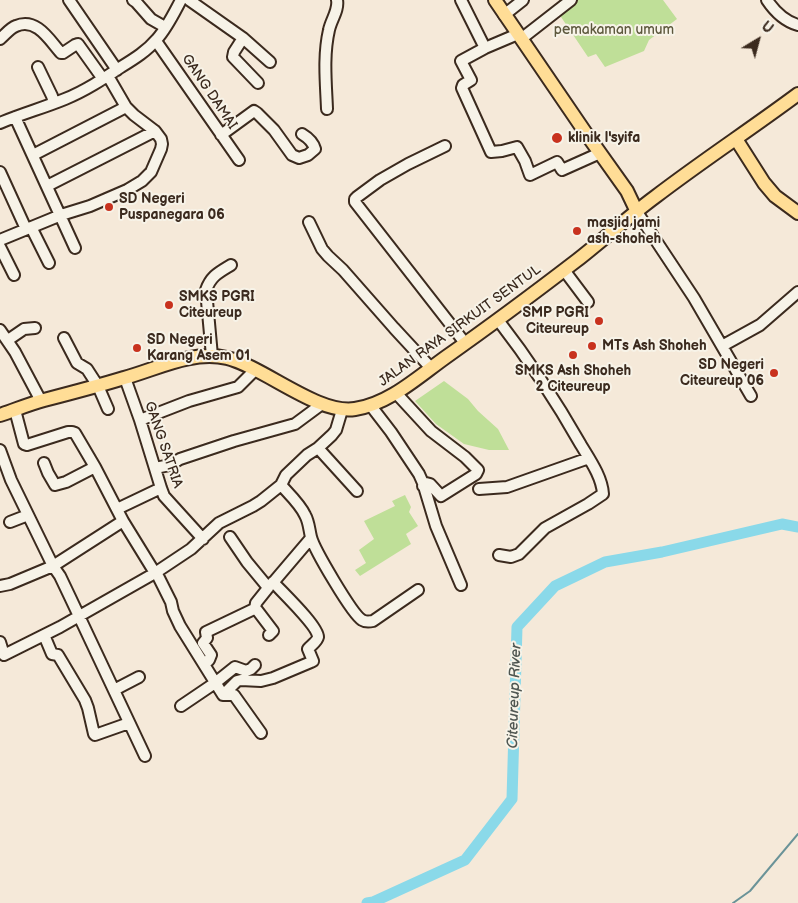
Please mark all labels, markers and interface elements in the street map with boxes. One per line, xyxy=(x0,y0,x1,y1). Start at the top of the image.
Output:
north arrow xyxy=(733,15,783,65)
text: U xyxy=(758,18,776,37)
park label: pemakaman umum xyxy=(554,22,674,38)
street label: GANG DAMAI xyxy=(178,51,240,133)
place label: klinik l'syifa xyxy=(568,130,640,146)
marker: klinik l'syifa xyxy=(550,131,564,145)
place label: SD Negeri Puspanegara 06 xyxy=(119,191,225,223)
marker: SD Negeri Puspanegara 06 xyxy=(103,201,115,213)
place label: masjid jami ash-shoheh xyxy=(587,215,661,248)
marker: masjid jami ash-shoheh xyxy=(571,225,583,237)
street label: JALAN RAYA SIRKUIT SENTUL xyxy=(376,262,544,390)
place label: SMKS PGRI Citeureup xyxy=(179,289,255,322)
marker: SMKS PGRI Citeureup xyxy=(163,299,175,311)
place label: SMP PGRI Citeureup xyxy=(522,305,589,338)
marker: SMP PGRI Citeureup xyxy=(593,315,605,327)
place label: SD Negeri Karang Asem 01 xyxy=(147,332,250,364)
place label: MTs Ash Shoheh xyxy=(602,338,707,354)
marker: MTs Ash Shoheh xyxy=(586,340,598,352)
marker: SD Negeri Karang Asem 01 xyxy=(131,342,143,354)
marker: SMKS Ash Shoheh 2 Citeureup xyxy=(567,349,579,361)
place label: SD Negeri Citeureup 06 xyxy=(680,357,764,390)
place label: SMKS Ash Shoheh 2 Citeureup xyxy=(515,363,631,396)
marker: SD Negeri Citeureup 06 xyxy=(768,367,780,379)
street label: GANG SATRIA xyxy=(140,399,186,491)
water label: Citeureup River xyxy=(504,643,526,749)

